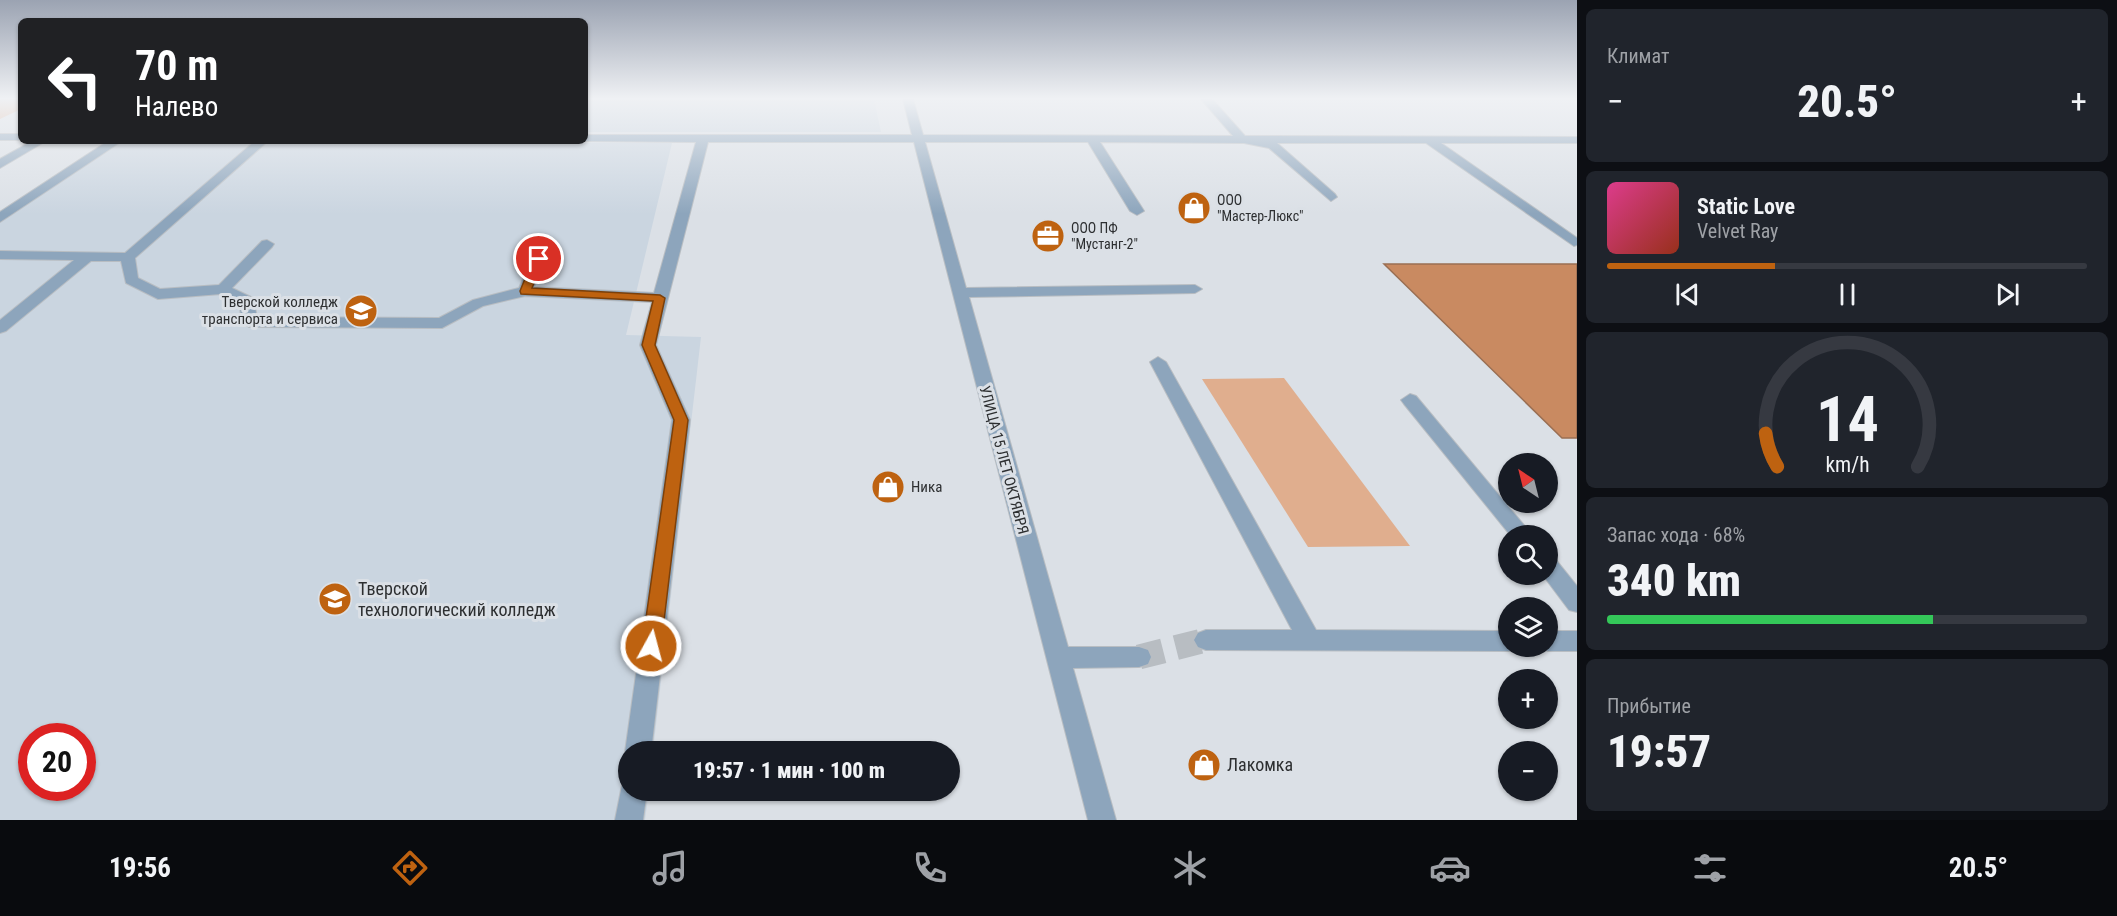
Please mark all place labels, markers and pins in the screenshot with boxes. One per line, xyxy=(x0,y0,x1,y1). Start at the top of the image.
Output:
shop icon: ООО "Мастер-Люкс" xyxy=(1176,190,1212,226)
place label: ООО "Мастер-Люкс" xyxy=(1217,192,1304,224)
office icon: ООО ПФ "Мустанг-2" xyxy=(1030,218,1066,254)
place label: ООО ПФ "Мустанг-2" xyxy=(1071,220,1138,252)
pin xyxy=(513,233,564,284)
place label: Тверской колледж транспорта и сервиса xyxy=(202,293,338,328)
school or university icon: Тверской колледж транспорта и сервиса xyxy=(343,293,379,329)
shop icon: Ника xyxy=(870,469,906,505)
place label: Ника xyxy=(911,478,942,496)
place label: Тверской технологический колледж xyxy=(358,578,556,620)
school or university icon: Тверской технологический колледж xyxy=(317,581,353,617)
shop icon: Лакомка xyxy=(1186,747,1222,783)
place label: Лакомка xyxy=(1227,754,1293,775)

